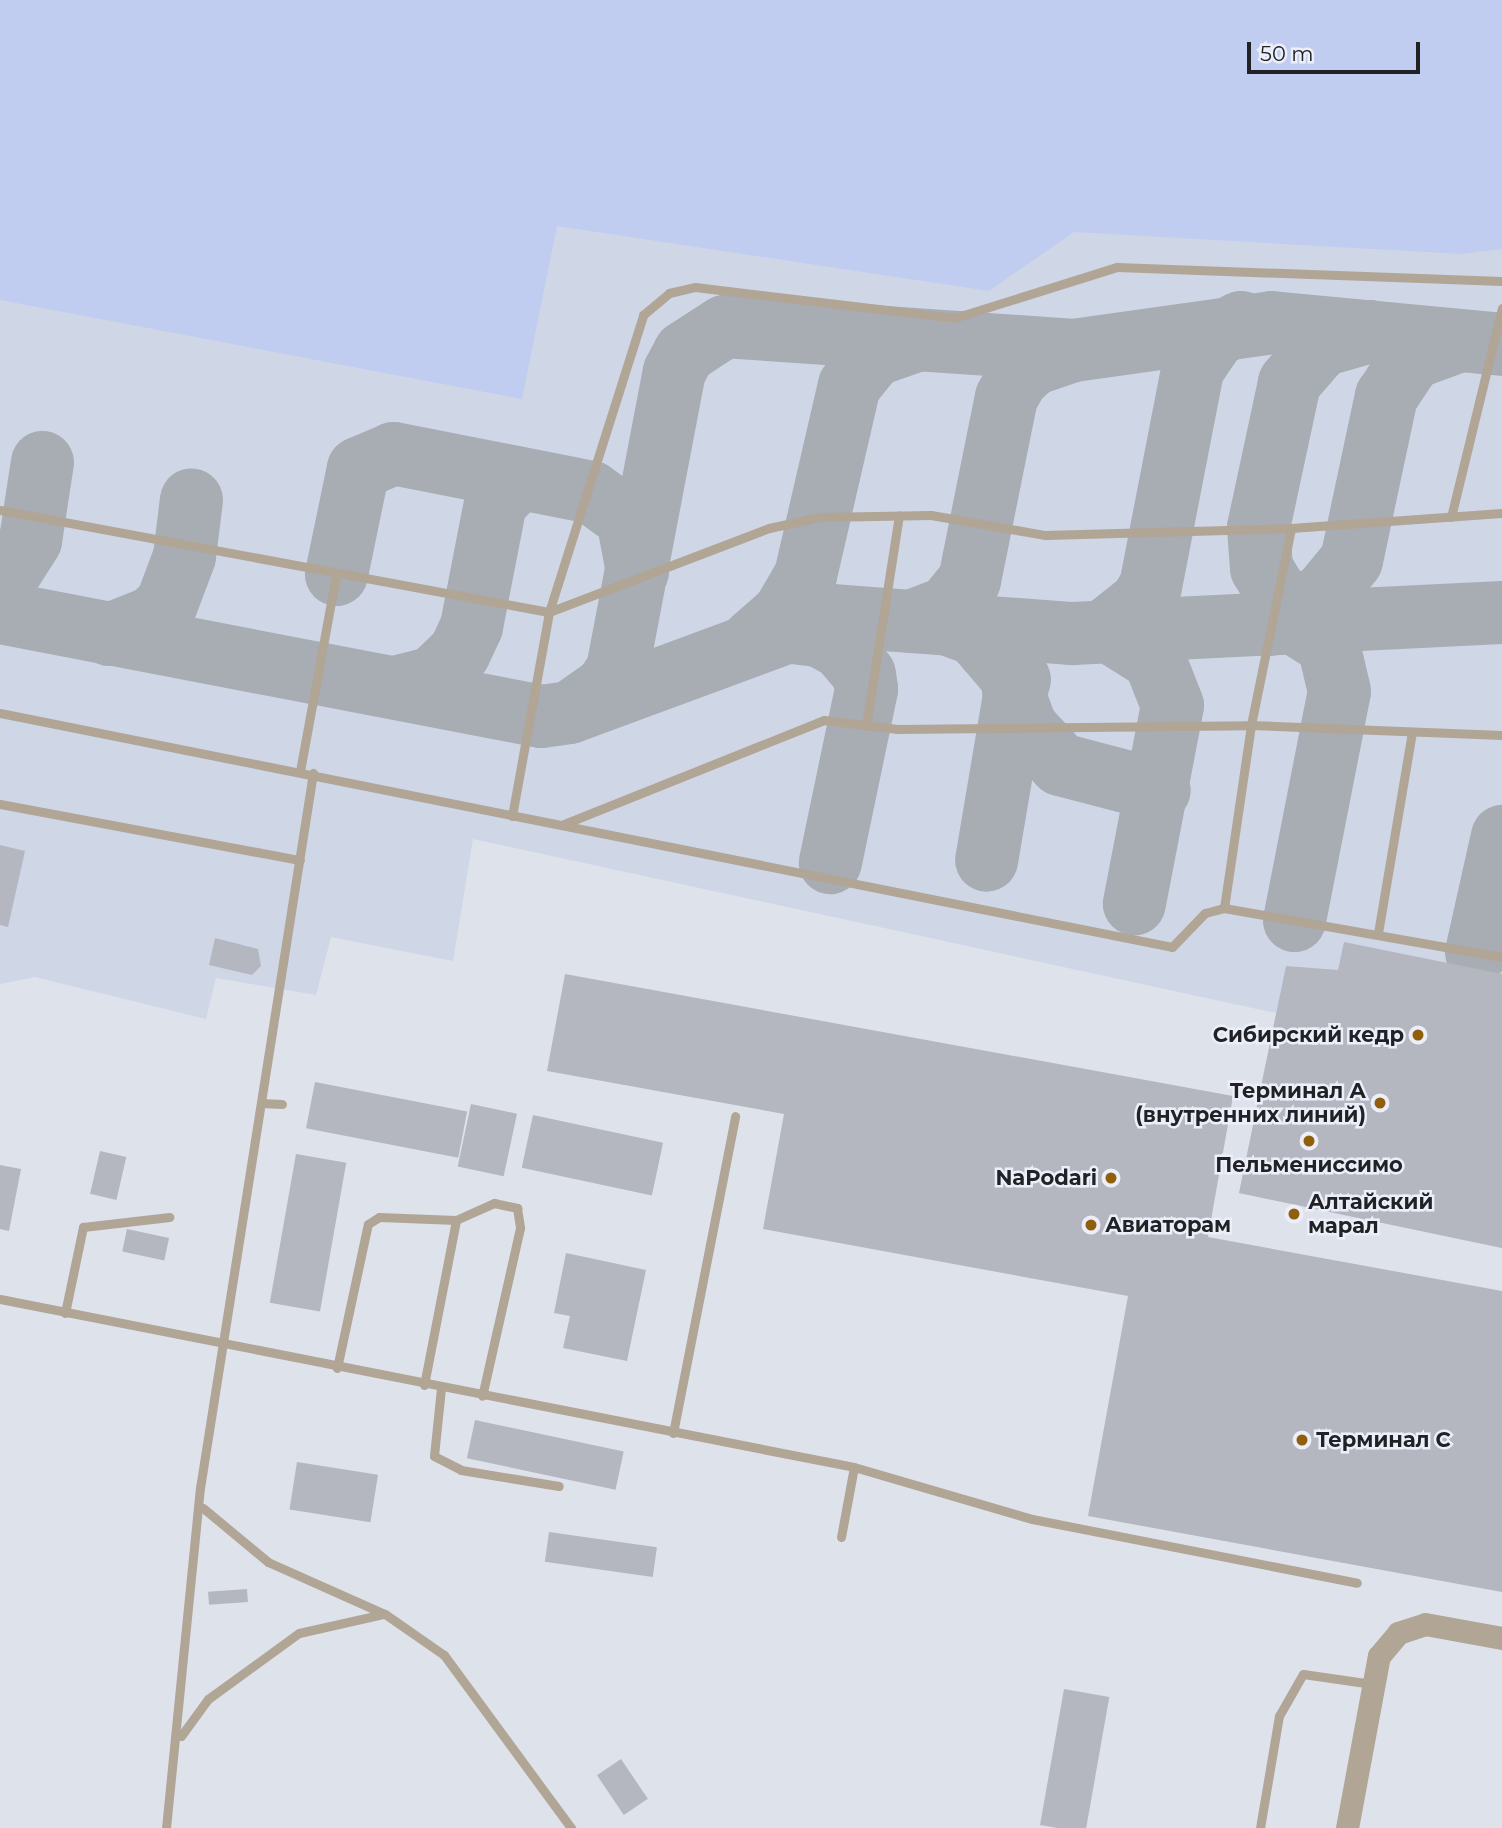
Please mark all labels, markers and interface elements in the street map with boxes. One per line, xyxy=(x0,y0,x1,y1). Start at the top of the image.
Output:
scale bar xyxy=(1250,28,1423,72)
text: 50 m xyxy=(1260,41,1314,66)
place label: Сибирский кедр xyxy=(1213,1022,1404,1048)
marker: Сибирский кедр xyxy=(1410,1027,1426,1043)
place label: Терминал А (внутренних линий) xyxy=(1135,1078,1366,1128)
marker: Терминал А (внутренних линий) xyxy=(1372,1095,1388,1111)
marker: Пельмениссимо xyxy=(1301,1133,1317,1149)
place label: Пельмениссимо xyxy=(1215,1152,1403,1178)
place label: NaPodari xyxy=(995,1165,1097,1191)
marker: NaPodari xyxy=(1103,1170,1119,1186)
place label: Алтайский марал xyxy=(1308,1189,1433,1239)
marker: Алтайский марал xyxy=(1286,1206,1302,1222)
place label: Авиаторам xyxy=(1105,1212,1231,1238)
marker: Авиаторам xyxy=(1083,1217,1099,1233)
place label: Терминал С xyxy=(1316,1427,1451,1453)
marker: Терминал С xyxy=(1294,1432,1310,1448)

